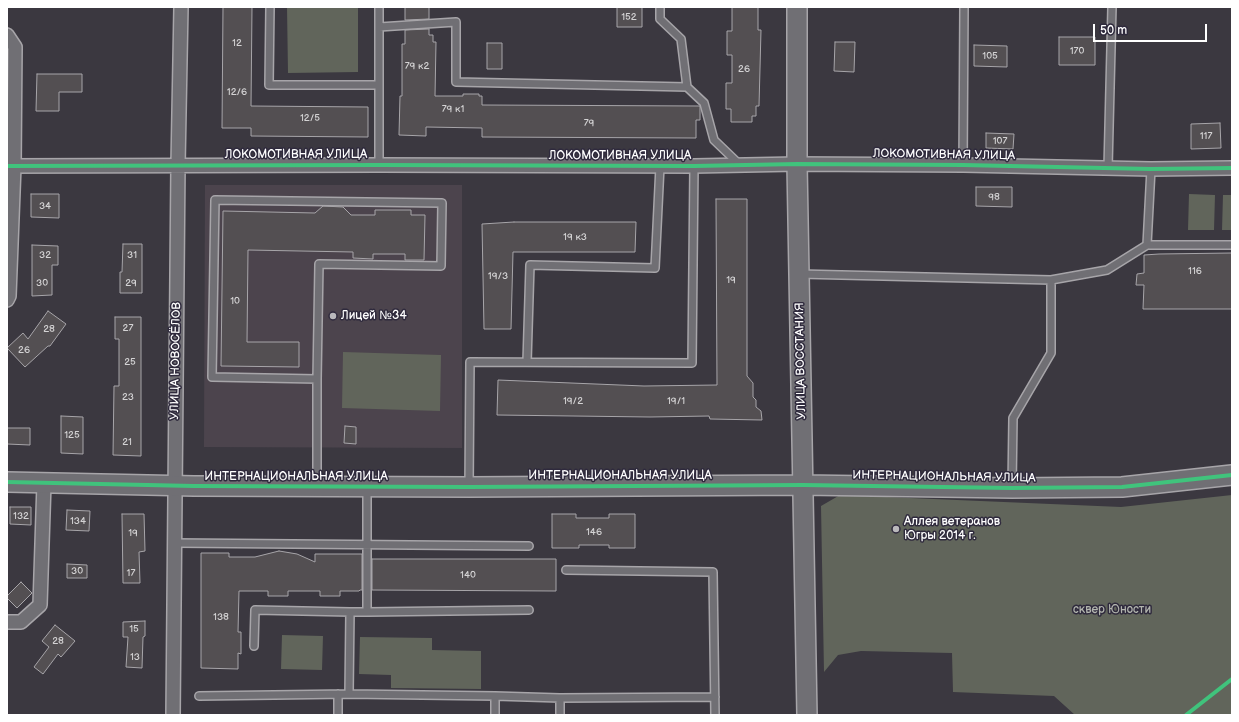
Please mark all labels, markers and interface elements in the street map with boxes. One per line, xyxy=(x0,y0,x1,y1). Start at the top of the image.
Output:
house number: 152 xyxy=(621,11,637,23)
scale bar xyxy=(1095,16,1209,42)
text: 50 m xyxy=(1100,23,1127,38)
house number: 12 xyxy=(232,37,242,49)
house number: 170 xyxy=(1070,45,1084,57)
house number: 105 xyxy=(982,50,998,62)
house number: 79 к2 xyxy=(405,60,429,72)
house number: 26 xyxy=(738,63,750,75)
house number: 12/6 xyxy=(227,86,247,98)
house number: 79 к1 xyxy=(442,103,464,115)
house number: 12/5 xyxy=(300,112,320,124)
house number: 79 xyxy=(584,117,594,129)
house number: 117 xyxy=(1200,130,1212,142)
house number: 107 xyxy=(993,135,1007,147)
street label: ЛОКОМОТИВНАЯ УЛИЦА xyxy=(873,147,1015,163)
street label: ЛОКОМОТИВНАЯ УЛИЦА xyxy=(225,148,367,162)
street label: ЛОКОМОТИВНАЯ УЛИЦА xyxy=(549,149,691,163)
house number: 98 xyxy=(988,191,1000,203)
house number: 34 xyxy=(39,200,51,212)
house number: 19 к3 xyxy=(563,231,587,243)
house number: 32 xyxy=(39,249,51,261)
house number: 31 xyxy=(127,249,137,261)
house number: 116 xyxy=(1188,265,1202,277)
house number: 19/3 xyxy=(488,270,508,282)
house number: 19 xyxy=(726,274,736,286)
house number: 30 xyxy=(36,277,48,289)
house number: 29 xyxy=(125,277,137,289)
house number: 10 xyxy=(230,295,240,307)
street label: УЛИЦА НОВОСЁЛОВ xyxy=(168,302,184,420)
street label: УЛИЦА ВОССТАНИЯ xyxy=(793,302,809,420)
place label: Лицей №34 xyxy=(341,309,407,323)
marker: Лицей №34 xyxy=(328,311,338,321)
house number: 27 xyxy=(123,322,133,334)
house number: 28 xyxy=(43,323,55,335)
house number: 26 xyxy=(18,344,30,356)
house number: 25 xyxy=(124,356,136,368)
house number: 23 xyxy=(122,391,134,403)
house number: 19/2 xyxy=(563,395,583,407)
house number: 19/1 xyxy=(667,395,685,407)
house number: 125 xyxy=(64,429,80,441)
house number: 21 xyxy=(122,436,132,448)
street label: ИНТЕРНАЦИОНАЛЬНАЯ УЛИЦА xyxy=(852,468,1036,486)
street label: ИНТЕРНАЦИОНАЛЬНАЯ УЛИЦА xyxy=(528,469,712,483)
street label: ИНТЕРНАЦИОНАЛЬНАЯ УЛИЦА xyxy=(204,470,388,484)
house number: 132 xyxy=(13,510,29,522)
house number: 134 xyxy=(70,515,86,527)
place label: Аллея ветеранов Югры 2014 г. xyxy=(904,515,1000,543)
marker: Аллея ветеранов Югры 2014 г. xyxy=(891,524,901,534)
house number: 146 xyxy=(586,526,602,538)
house number: 19 xyxy=(128,527,138,539)
house number: 30 xyxy=(71,565,83,577)
house number: 17 xyxy=(127,567,135,579)
house number: 140 xyxy=(460,569,476,581)
park label: сквер Юности xyxy=(1073,603,1151,617)
house number: 138 xyxy=(213,611,229,623)
house number: 15 xyxy=(129,623,139,635)
house number: 28 xyxy=(52,635,64,647)
house number: 13 xyxy=(130,651,140,663)

